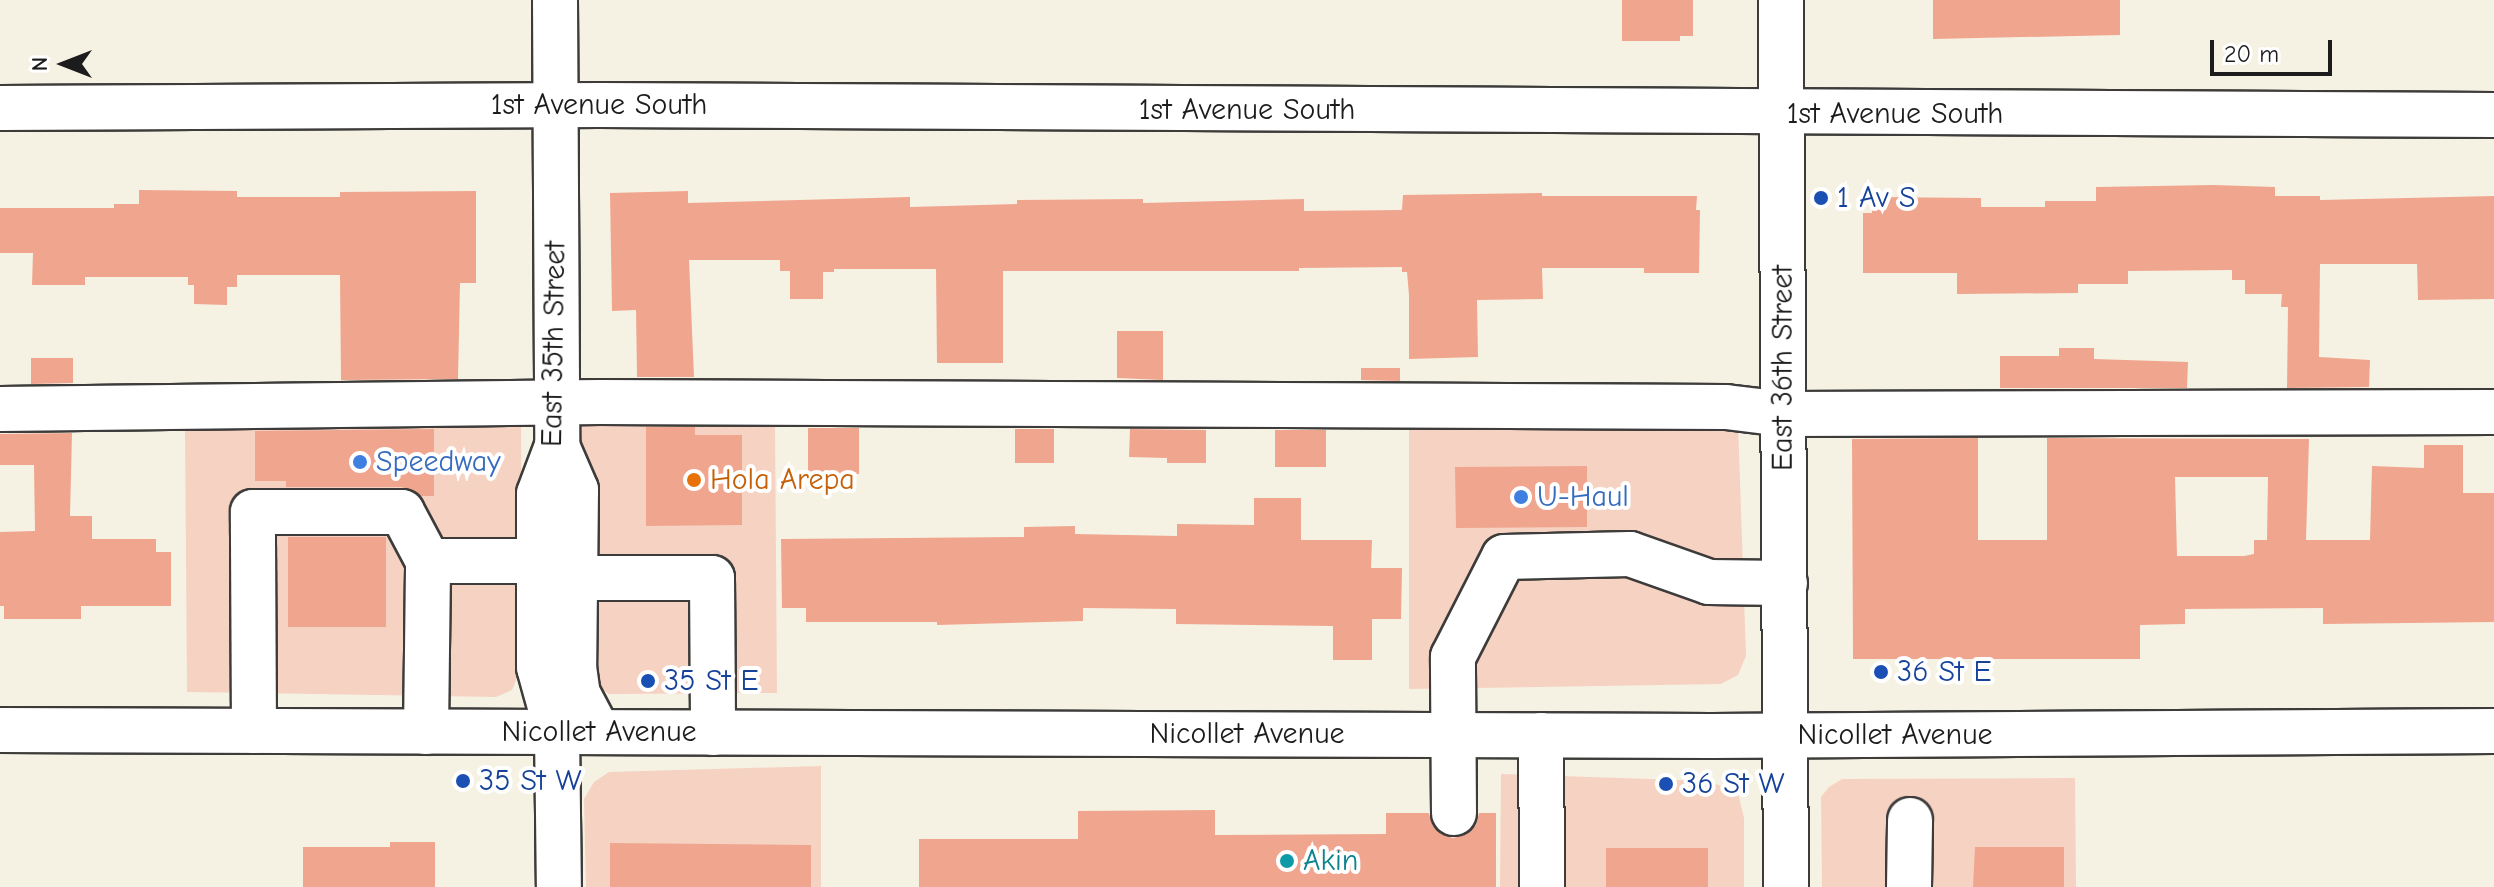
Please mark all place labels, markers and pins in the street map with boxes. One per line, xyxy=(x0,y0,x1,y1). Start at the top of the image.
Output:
place label: 1 Av S xyxy=(1837,180,1915,216)
marker: 1 Av S xyxy=(1812,189,1830,207)
place label: Speedway xyxy=(376,444,501,480)
marker: Speedway xyxy=(351,453,369,471)
place label: Hola Arepa xyxy=(710,462,855,498)
marker: Hola Arepa xyxy=(685,471,703,489)
place label: U-Haul xyxy=(1537,479,1629,515)
marker: U-Haul xyxy=(1512,488,1530,506)
place label: 36 St E xyxy=(1897,654,1992,690)
place label: 35 St E xyxy=(664,663,759,699)
marker: 36 St E xyxy=(1872,663,1890,681)
marker: 35 St E xyxy=(639,672,657,690)
place label: 35 St W xyxy=(479,763,582,799)
place label: 36 St W xyxy=(1682,766,1785,802)
marker: 35 St W xyxy=(454,772,472,790)
marker: 36 St W xyxy=(1657,775,1675,793)
place label: Akin xyxy=(1303,843,1358,879)
marker: Akin xyxy=(1278,852,1296,870)

